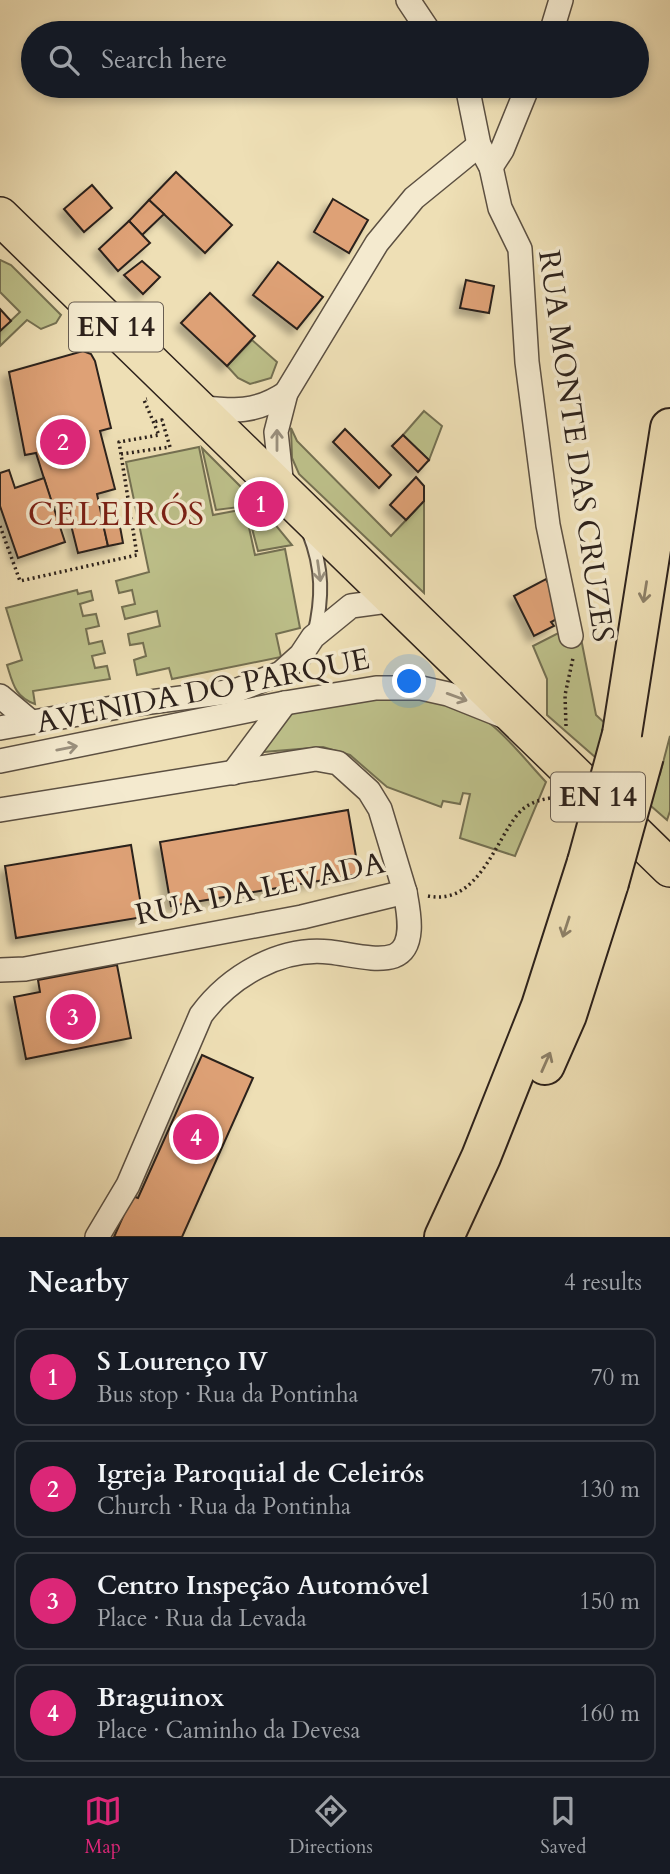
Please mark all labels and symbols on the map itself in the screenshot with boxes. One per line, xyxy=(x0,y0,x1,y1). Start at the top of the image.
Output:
street label: RUA MONTE DAS CRUZES xyxy=(528,248,624,644)
road number: EN 14 xyxy=(69,302,163,352)
pin: 2 xyxy=(40,416,86,468)
one-way arrow xyxy=(270,428,284,451)
pin: 1 xyxy=(238,478,284,530)
district label: CELEIRÓS xyxy=(28,492,206,537)
one-way arrow xyxy=(313,559,326,581)
one-way arrow xyxy=(639,581,652,603)
street label: AVENIDA DO PARQUE xyxy=(33,639,373,743)
your location xyxy=(392,664,426,698)
one-way arrow xyxy=(445,692,467,704)
one-way arrow xyxy=(55,741,78,754)
road number: EN 14 xyxy=(551,772,645,822)
street label: RUA DA LEVADA xyxy=(131,842,389,935)
one-way arrow xyxy=(559,916,572,938)
pin: 3 xyxy=(50,991,96,1043)
one-way arrow xyxy=(540,1052,553,1074)
pin: 4 xyxy=(173,1111,219,1163)

